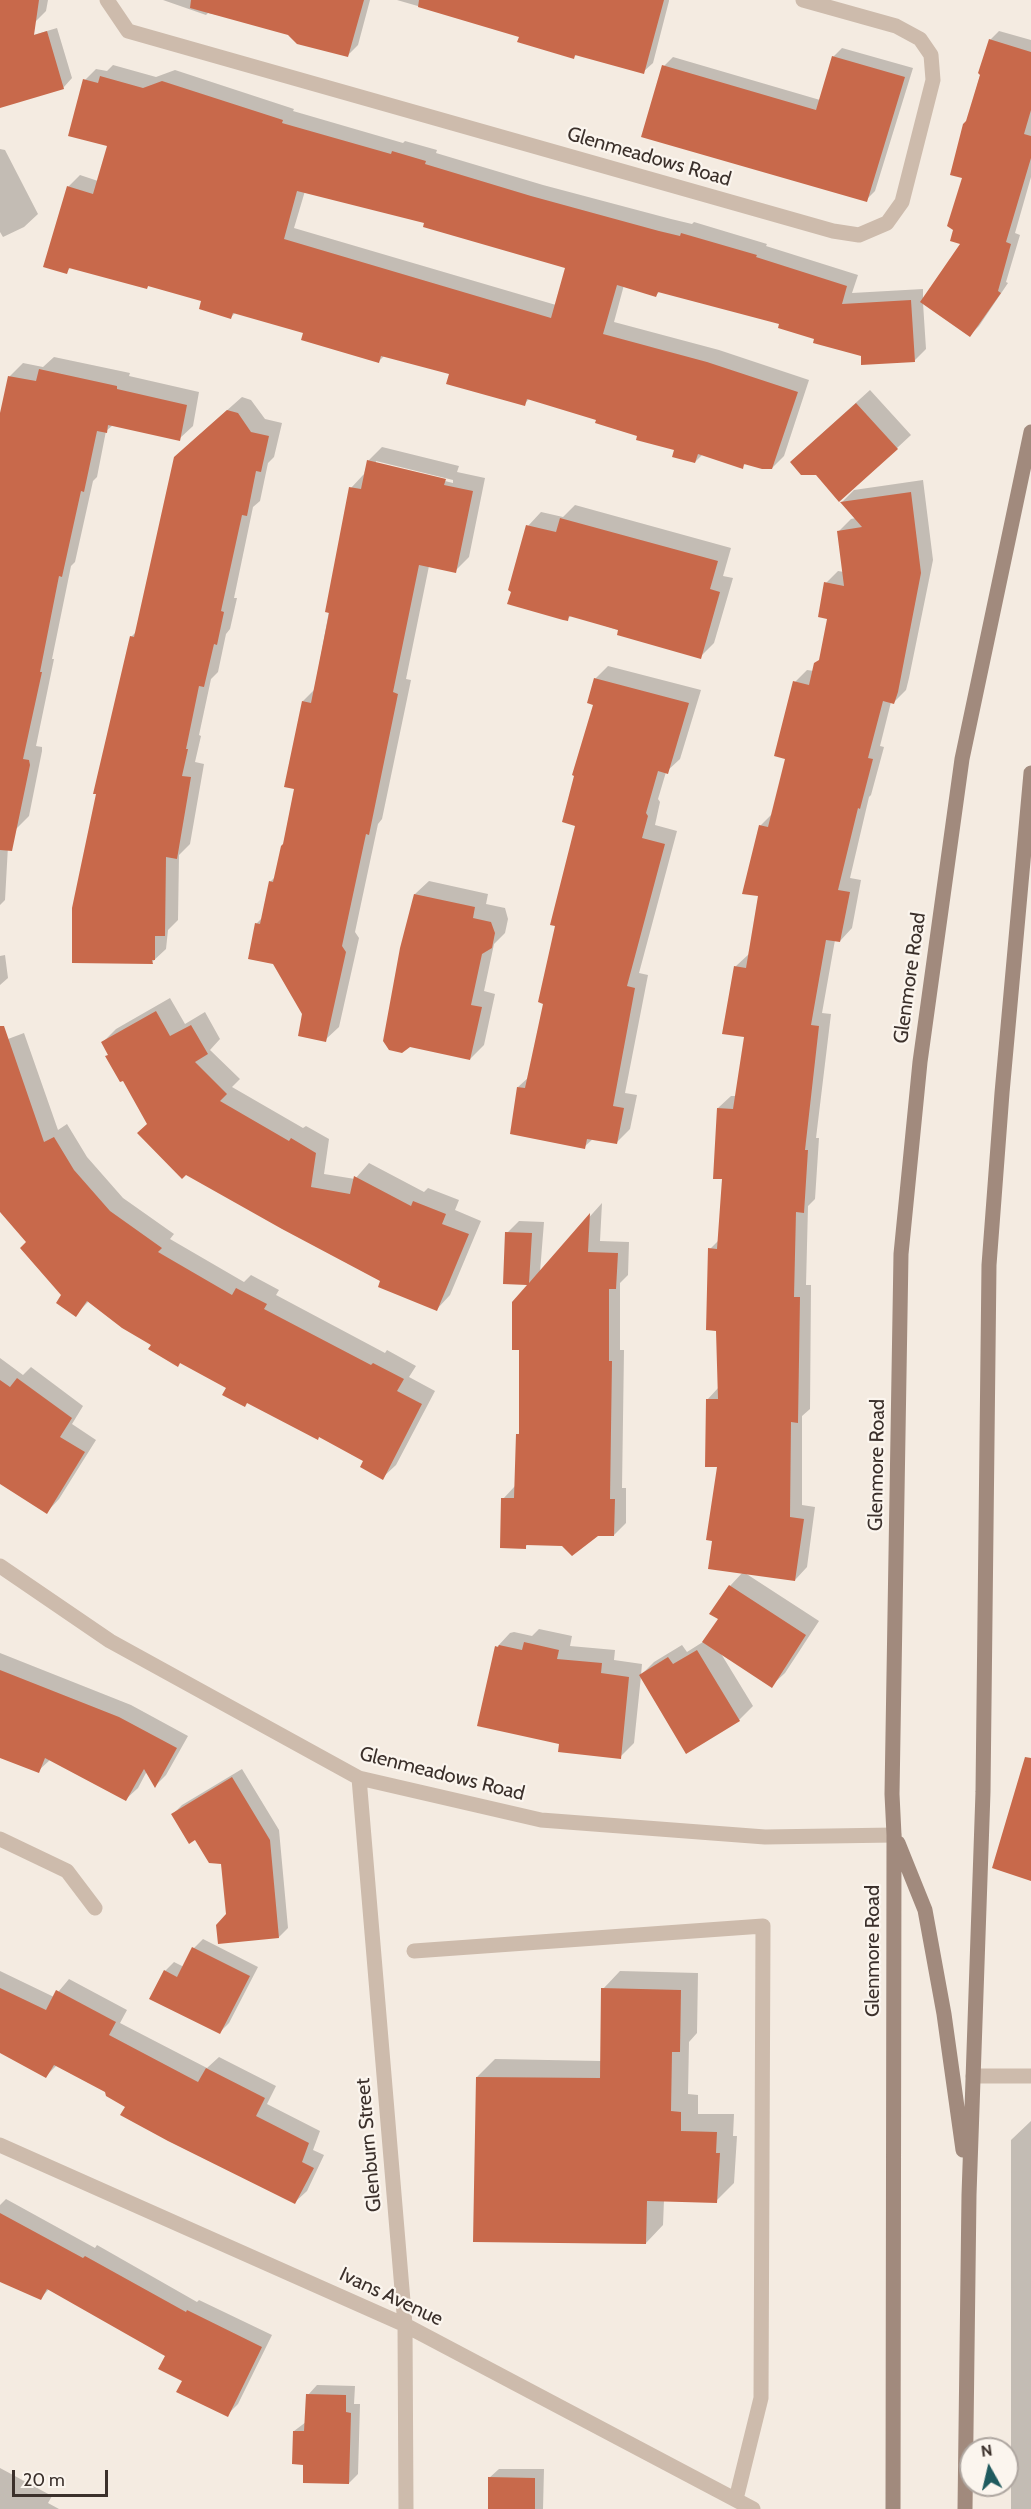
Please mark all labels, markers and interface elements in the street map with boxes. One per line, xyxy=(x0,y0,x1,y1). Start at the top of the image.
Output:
street label: Glenmeadows Road xyxy=(564,122,734,192)
street label: Glenmore Road xyxy=(889,911,931,1045)
street label: Glenmore Road xyxy=(864,1399,890,1531)
street label: Glenmeadows Road xyxy=(357,1742,527,1806)
street label: Glenmore Road xyxy=(861,1885,885,2017)
street label: Glenburn Street xyxy=(351,2077,387,2213)
street label: Ivans Avenue xyxy=(335,2263,447,2331)
north arrow xyxy=(959,2437,1019,2497)
text: N xyxy=(980,2440,994,2461)
scale bar xyxy=(15,2458,111,2496)
text: 20 m xyxy=(23,2469,65,2491)

